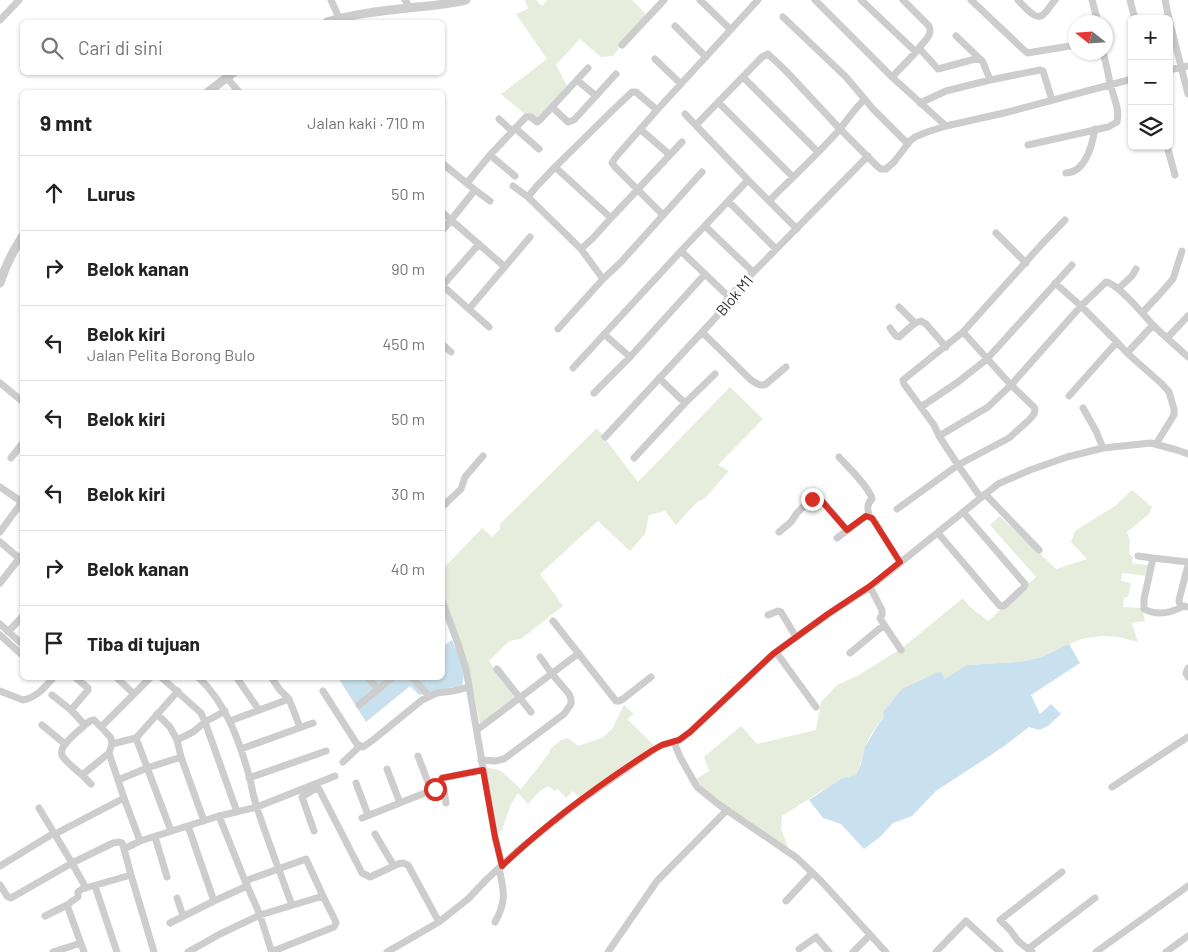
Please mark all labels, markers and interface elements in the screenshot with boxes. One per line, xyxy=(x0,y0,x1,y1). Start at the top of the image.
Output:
north arrow xyxy=(1068,15,1113,60)
map controls xyxy=(1128,15,1173,150)
button: + xyxy=(1128,15,1173,60)
search box xyxy=(20,20,445,75)
icon: search xyxy=(38,34,66,62)
text: Cari di sini xyxy=(78,36,163,59)
button: − xyxy=(1128,60,1173,105)
button: layers xyxy=(1128,105,1173,150)
text: 9 mnt xyxy=(40,110,92,135)
text: Jalan kaki · 710 m xyxy=(307,113,425,132)
icon: ahead xyxy=(40,179,68,207)
text: Lurus xyxy=(87,182,135,205)
text: 50 m xyxy=(391,184,425,203)
icon: right xyxy=(40,254,68,282)
text: Belok kanan xyxy=(87,257,189,280)
text: 90 m xyxy=(391,259,425,278)
street label: Blok M1 xyxy=(712,271,756,319)
text: Belok kiri xyxy=(87,322,165,345)
icon: left xyxy=(40,329,68,357)
text: 450 m xyxy=(382,334,425,353)
text: Jalan Pelita Borong Bulo xyxy=(87,345,255,364)
icon: left xyxy=(40,404,68,432)
text: Belok kiri xyxy=(87,407,165,430)
text: 50 m xyxy=(391,409,425,428)
icon: left xyxy=(40,479,68,507)
text: Belok kiri xyxy=(87,482,165,505)
text: 30 m xyxy=(391,484,425,503)
route end xyxy=(801,488,824,511)
icon: right xyxy=(40,554,68,582)
text: Belok kanan xyxy=(87,557,189,580)
text: 40 m xyxy=(391,559,425,578)
icon: arrive xyxy=(40,629,68,657)
text: Tiba di tujuan xyxy=(87,632,200,655)
route start xyxy=(424,778,447,801)

